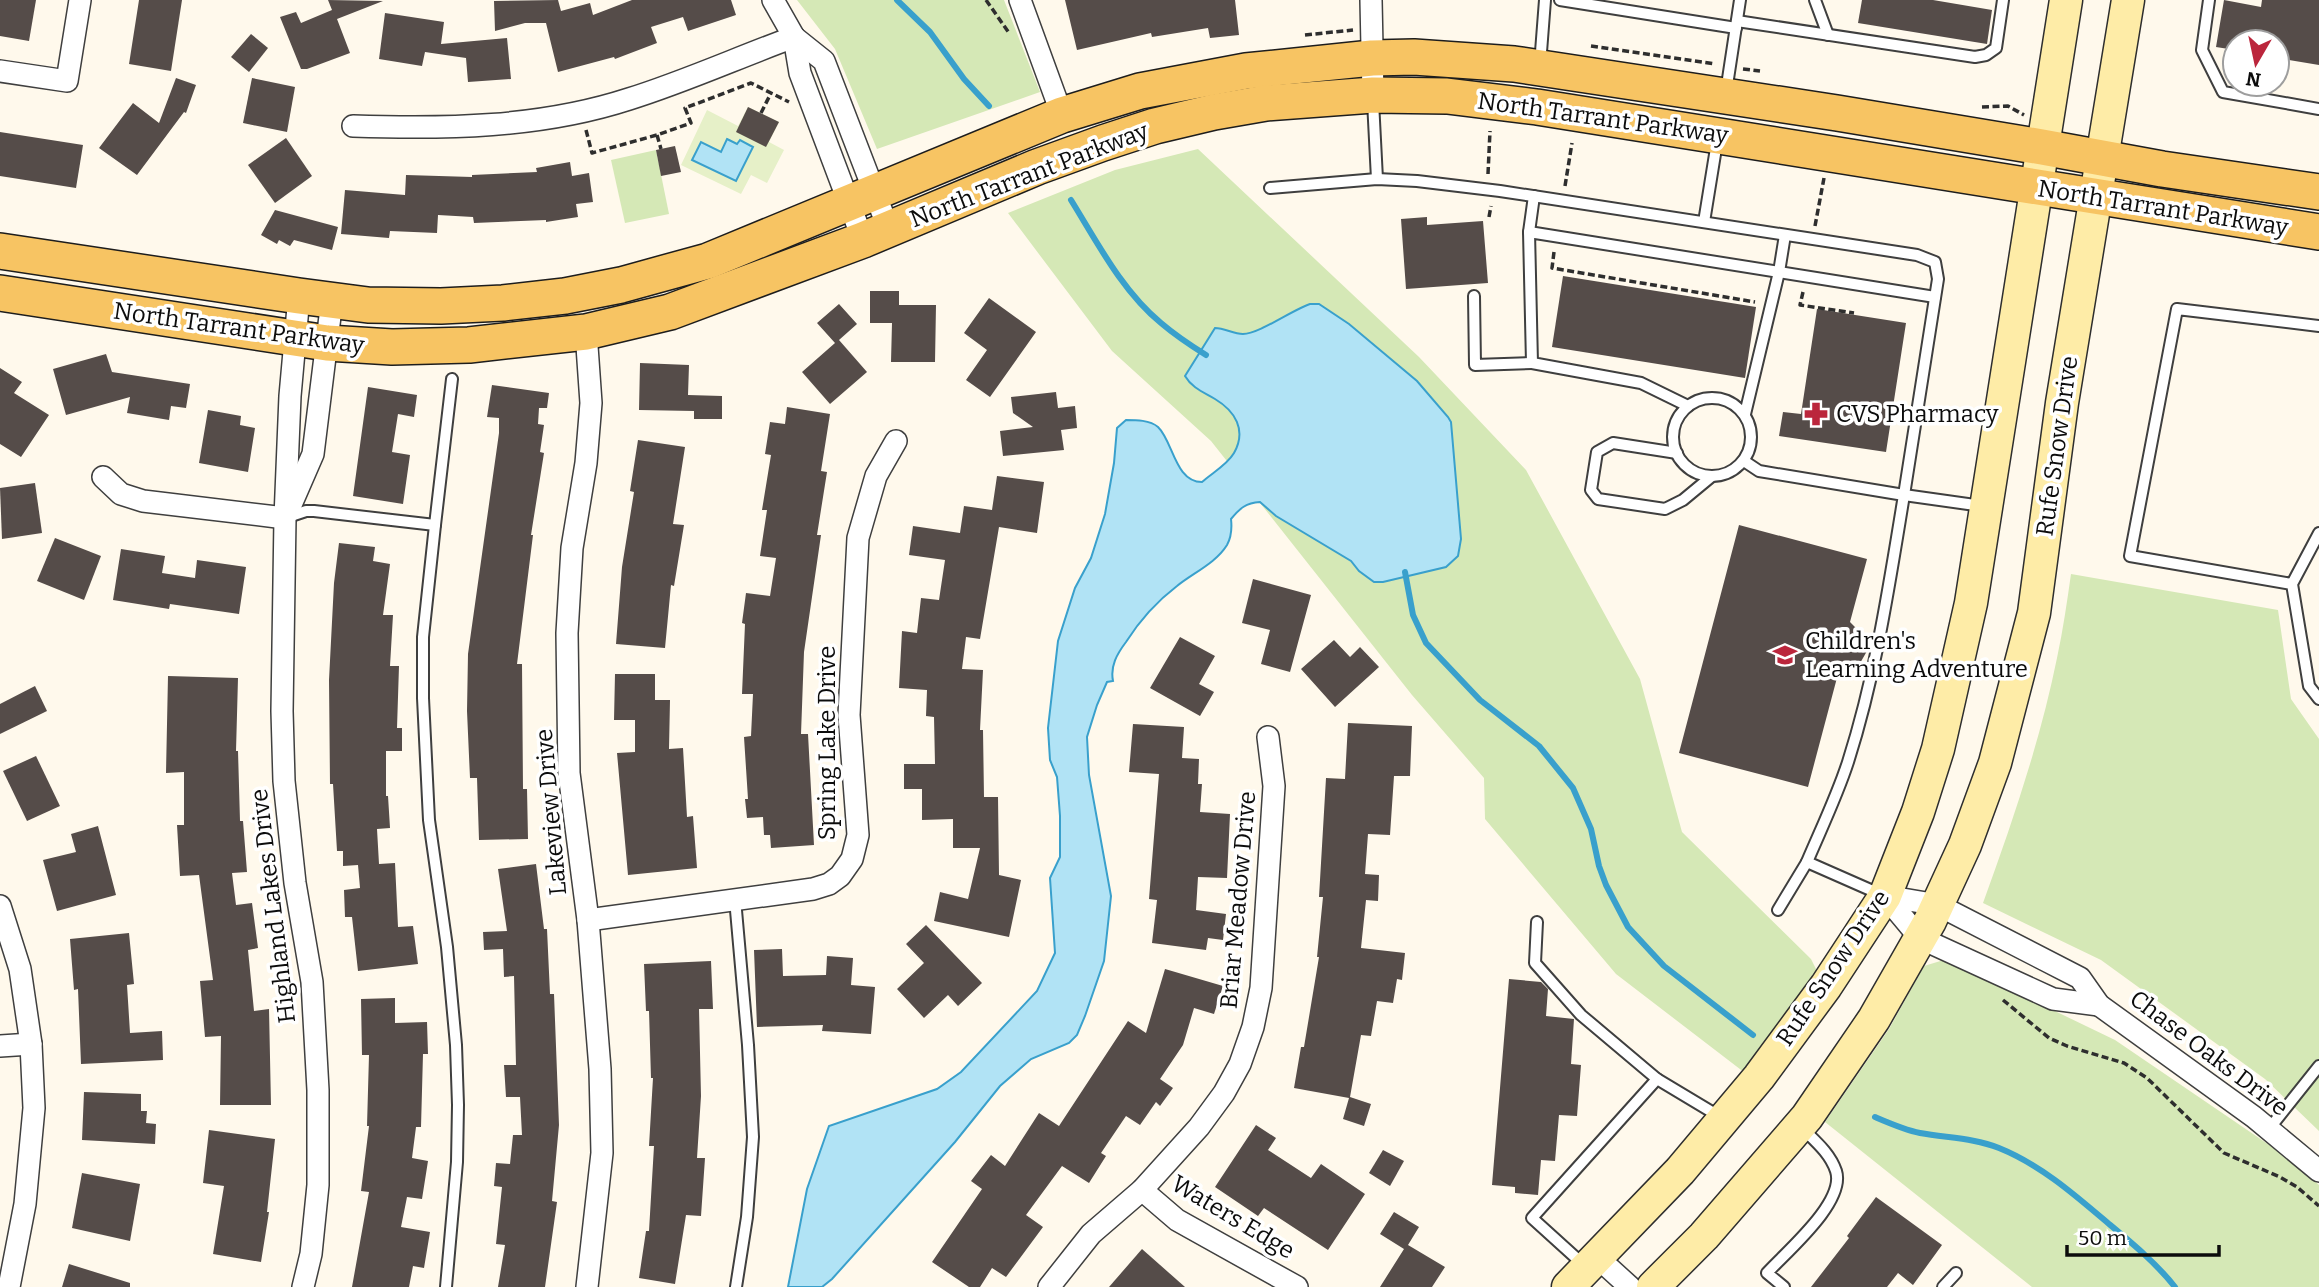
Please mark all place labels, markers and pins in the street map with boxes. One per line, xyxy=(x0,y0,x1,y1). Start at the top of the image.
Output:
pharmacy icon: CVS Pharmacy xyxy=(1802,400,1830,428)
place label: CVS Pharmacy xyxy=(1836,400,1999,428)
place label: Children's Learning Adventure xyxy=(1805,627,2028,683)
school or university icon: Children's Learning Adventure xyxy=(1771,641,1799,669)

